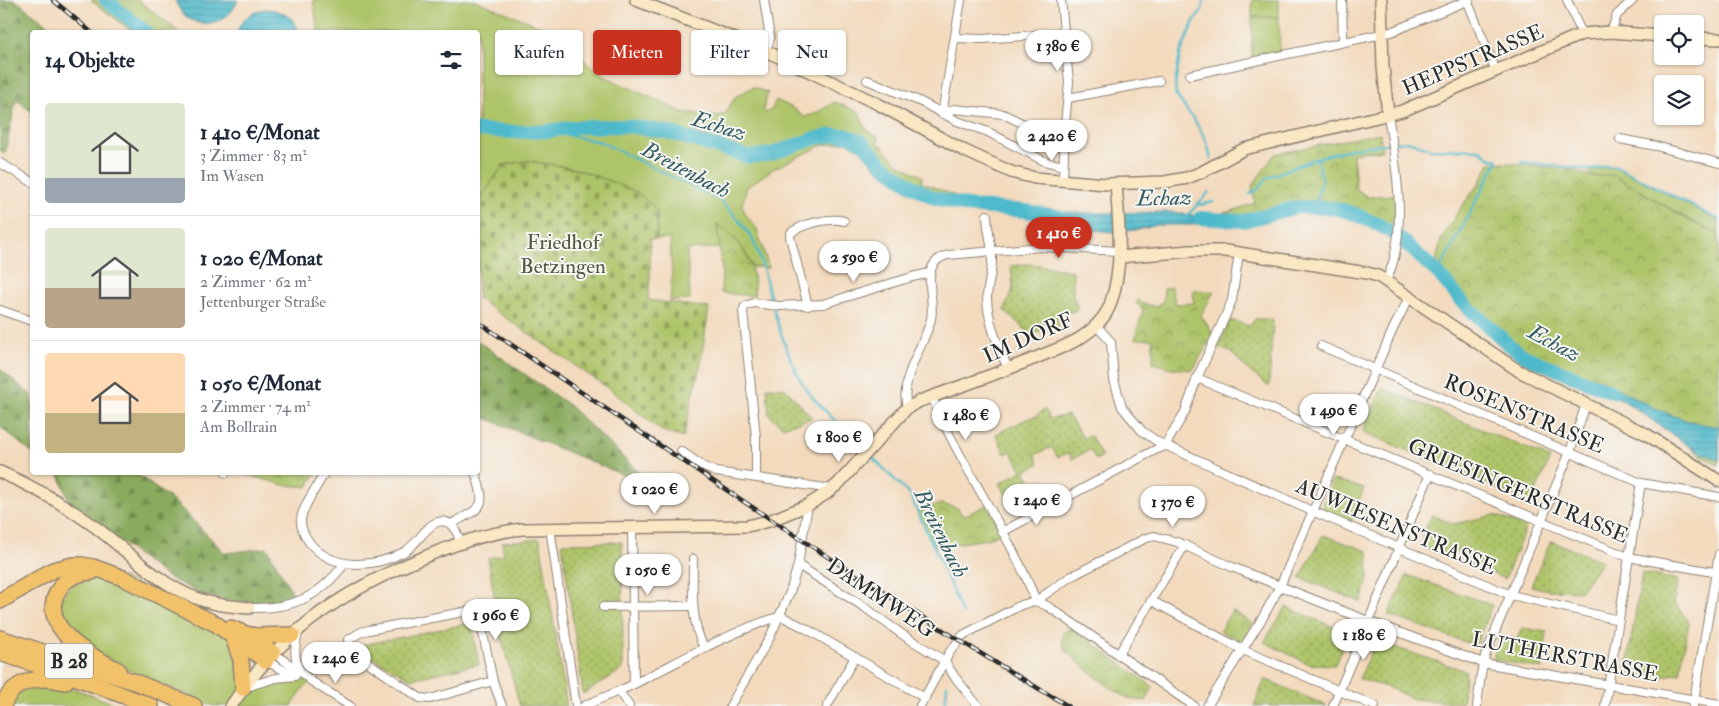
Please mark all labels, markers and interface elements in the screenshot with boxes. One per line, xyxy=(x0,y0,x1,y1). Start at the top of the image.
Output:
map controls xyxy=(1654,15,1704,125)
button: locate xyxy=(1654,15,1704,65)
street label: HEPPSTRASSE xyxy=(1398,18,1548,102)
chip: Kaufen xyxy=(495,30,583,75)
chip: Mieten xyxy=(593,30,681,75)
chip: Filter xyxy=(691,30,768,75)
chip: Neu xyxy=(778,30,846,75)
pin: 1 380 € xyxy=(1012,30,1104,72)
text: 1 380 € xyxy=(1036,36,1080,56)
icon: filters xyxy=(437,46,465,74)
text: 14 Objekte xyxy=(45,47,135,74)
button: layers xyxy=(1654,75,1704,125)
water label: Echaz xyxy=(687,104,749,147)
text: 1 410 €/Monat xyxy=(200,119,320,146)
pin: 2 420 € xyxy=(1006,120,1098,162)
icon: home xyxy=(85,123,145,183)
text: 2 420 € xyxy=(1027,126,1077,146)
water label: Breitenbach xyxy=(636,135,735,205)
text: 3 Zimmer · 83 m² xyxy=(200,146,307,166)
text: Im Wasen xyxy=(200,166,264,186)
water label: Echaz xyxy=(1134,184,1192,213)
pin: 1 410 € xyxy=(1013,216,1105,259)
text: 1 410 € xyxy=(1037,223,1081,243)
park label: Friedhof Betzingen xyxy=(520,229,606,280)
pin: 2 590 € xyxy=(808,240,900,283)
text: 1 020 €/Monat xyxy=(200,245,323,272)
text: 2 590 € xyxy=(830,247,878,267)
icon: home xyxy=(85,248,145,308)
text: 2 Zimmer · 62 m² xyxy=(200,272,312,292)
text: Jettenburger Straße xyxy=(200,292,326,312)
street label: IM DORF xyxy=(979,306,1077,370)
water label: Echaz xyxy=(1521,317,1585,368)
street label: ROSENSTRASSE xyxy=(1440,368,1608,460)
text: 1 050 €/Monat xyxy=(200,370,321,397)
icon: home xyxy=(85,373,145,433)
pin: 1 490 € xyxy=(1288,394,1380,436)
text: 2 Zimmer · 74 m² xyxy=(200,397,311,417)
pin: 1 480 € xyxy=(920,398,1012,441)
text: 1 490 € xyxy=(1311,400,1357,420)
text: 1 480 € xyxy=(943,405,989,425)
text: Am Bollrain xyxy=(200,417,277,437)
pin: 1 800 € xyxy=(793,420,885,463)
text: 1 800 € xyxy=(816,427,862,447)
street label: GRIESINGERSTRASSE xyxy=(1404,432,1632,550)
pin: 1 020 € xyxy=(609,472,701,515)
street label: AUWIESENSTRASSE xyxy=(1291,472,1500,581)
text: 1 020 € xyxy=(632,479,678,499)
water label: Breitenbach xyxy=(907,483,975,582)
pin: 1 240 € xyxy=(991,484,1083,526)
pin: 1 370 € xyxy=(1127,486,1219,528)
text: 1 240 € xyxy=(1014,490,1060,510)
text: 1 370 € xyxy=(1151,492,1195,512)
street label: DAMMWEG xyxy=(822,552,940,644)
pin: 1 050 € xyxy=(602,554,694,596)
text: 1 050 € xyxy=(625,560,671,580)
pin: 1 960 € xyxy=(450,598,542,641)
text: 1 960 € xyxy=(473,605,519,625)
pin: 1 180 € xyxy=(1318,618,1410,661)
text: 1 180 € xyxy=(1342,625,1386,645)
street label: LUTHERSTRASSE xyxy=(1469,626,1661,688)
pin: 1 240 € xyxy=(290,642,382,684)
road number: B 28 xyxy=(45,644,93,678)
text: 1 240 € xyxy=(313,648,359,668)

